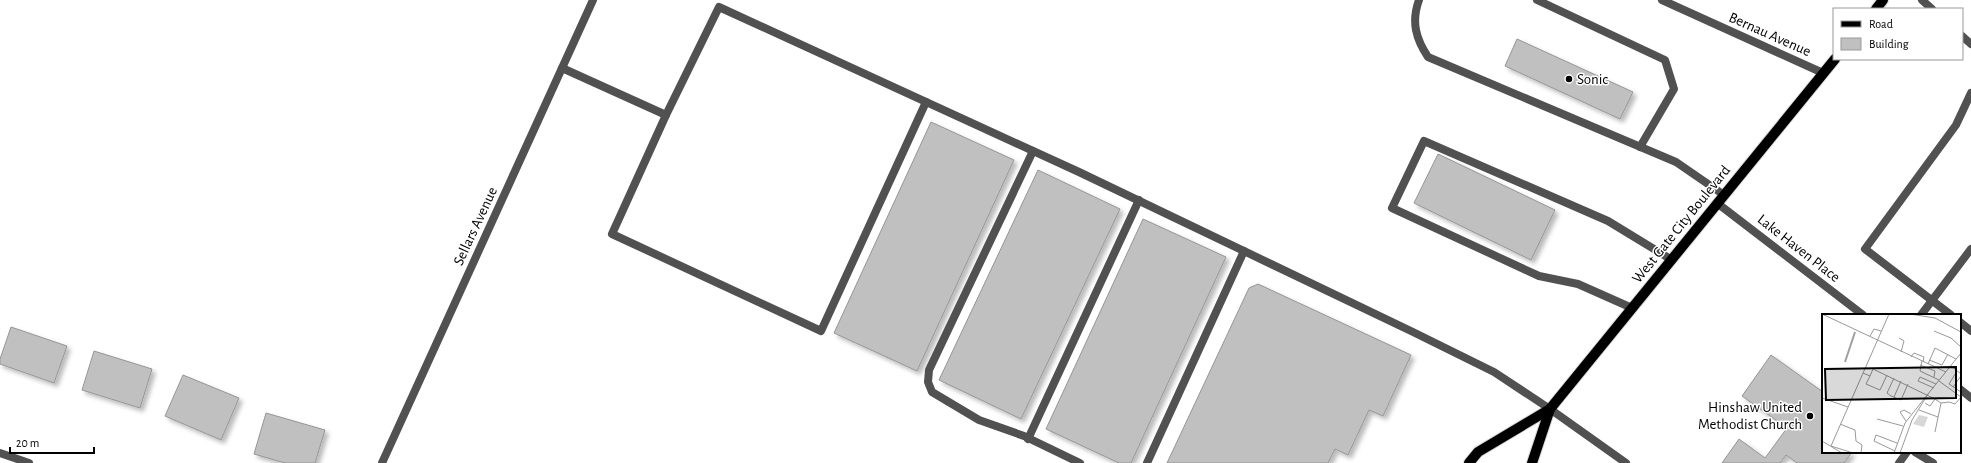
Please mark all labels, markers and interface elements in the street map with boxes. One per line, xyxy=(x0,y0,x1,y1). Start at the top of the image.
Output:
legend xyxy=(1833,8,1963,60)
street label: Bernau Avenue xyxy=(1726,10,1813,59)
text: Road xyxy=(1869,18,1893,30)
text: Building xyxy=(1869,38,1909,50)
place label: Sonic xyxy=(1577,72,1608,87)
marker: Sonic xyxy=(1564,74,1574,84)
street label: West Gate City Boulevard xyxy=(1630,163,1733,286)
street label: Sellars Avenue xyxy=(451,185,500,268)
street label: Lake Haven Place xyxy=(1755,212,1843,285)
inset map xyxy=(1822,314,1961,453)
place label: Hinshaw United Methodist Church xyxy=(1698,400,1802,432)
marker: Hinshaw United Methodist Church xyxy=(1805,411,1815,421)
scale bar xyxy=(10,429,94,455)
text: 20 m xyxy=(16,437,39,449)

